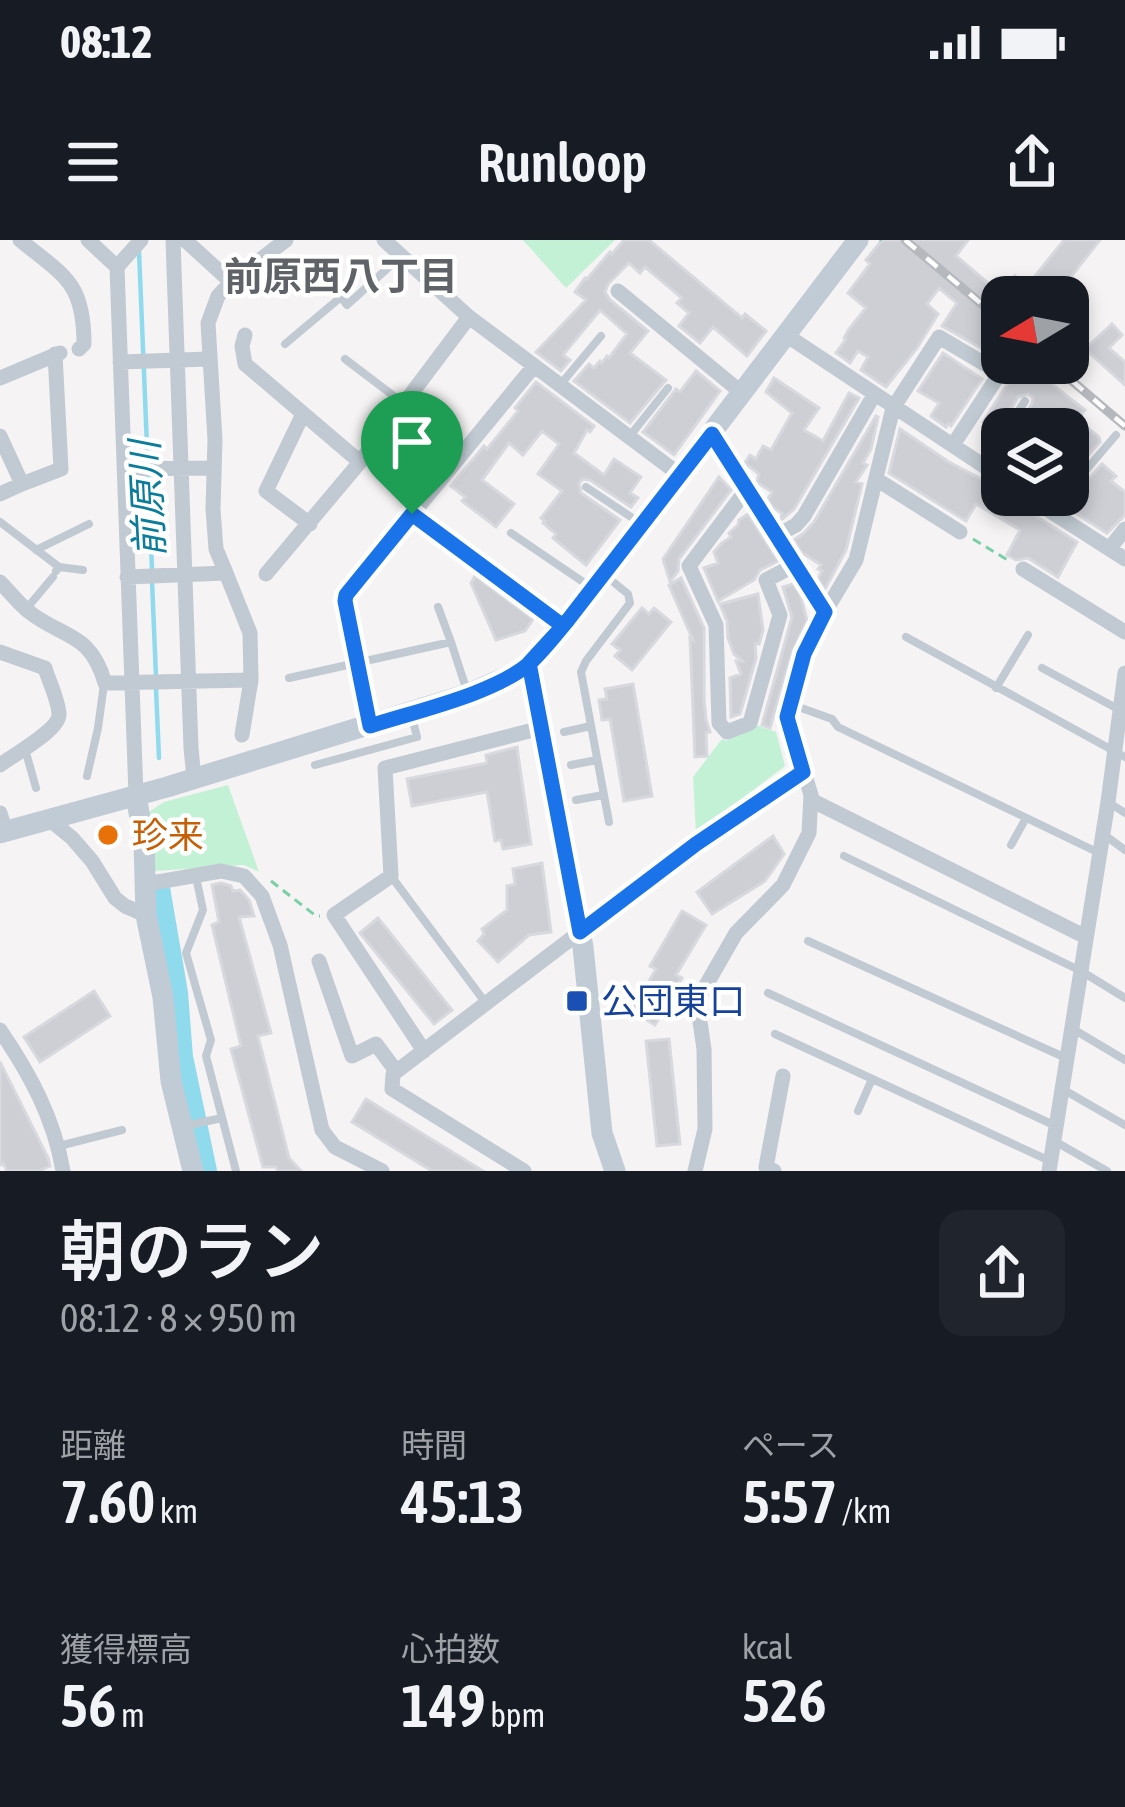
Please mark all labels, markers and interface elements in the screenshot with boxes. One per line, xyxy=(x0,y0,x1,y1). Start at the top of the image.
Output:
text: 08:12 xyxy=(60,16,153,68)
icon: menu xyxy=(60,129,126,195)
icon: share xyxy=(999,129,1065,195)
text: Runloop xyxy=(478,132,647,193)
district label: 前原西八丁目 xyxy=(224,254,458,298)
north arrow xyxy=(981,276,1089,384)
map controls xyxy=(981,276,1089,516)
pin xyxy=(361,391,463,514)
button: layers xyxy=(981,408,1089,516)
icon: arrive xyxy=(379,409,445,475)
water label: 前原川 xyxy=(122,435,172,559)
place label: 珍来 xyxy=(132,814,204,856)
marker: 珍来 xyxy=(95,822,121,848)
place label: 公団東口 xyxy=(601,980,745,1022)
marker: 公団東口 xyxy=(564,988,590,1014)
button: share xyxy=(939,1210,1065,1336)
text: 朝のラン xyxy=(60,1213,324,1289)
text: 08:12 · 8 × 950 m xyxy=(60,1296,297,1340)
text: 距離 xyxy=(60,1426,126,1464)
text: 時間 xyxy=(401,1426,467,1464)
text: ペース xyxy=(742,1426,839,1464)
text: 7.60 xyxy=(60,1467,155,1536)
text: 45:13 xyxy=(401,1467,524,1536)
text: 5:57 xyxy=(742,1467,837,1536)
text: km xyxy=(155,1492,198,1530)
text: /km xyxy=(837,1492,891,1530)
text: kcal xyxy=(742,1628,792,1666)
text: 獲得標高 xyxy=(60,1630,192,1668)
text: 心拍数 xyxy=(401,1630,500,1668)
text: 526 xyxy=(742,1666,827,1735)
text: 56 xyxy=(60,1671,116,1740)
text: 149 xyxy=(401,1671,486,1740)
text: m xyxy=(116,1696,145,1734)
text: bpm xyxy=(486,1696,545,1734)

